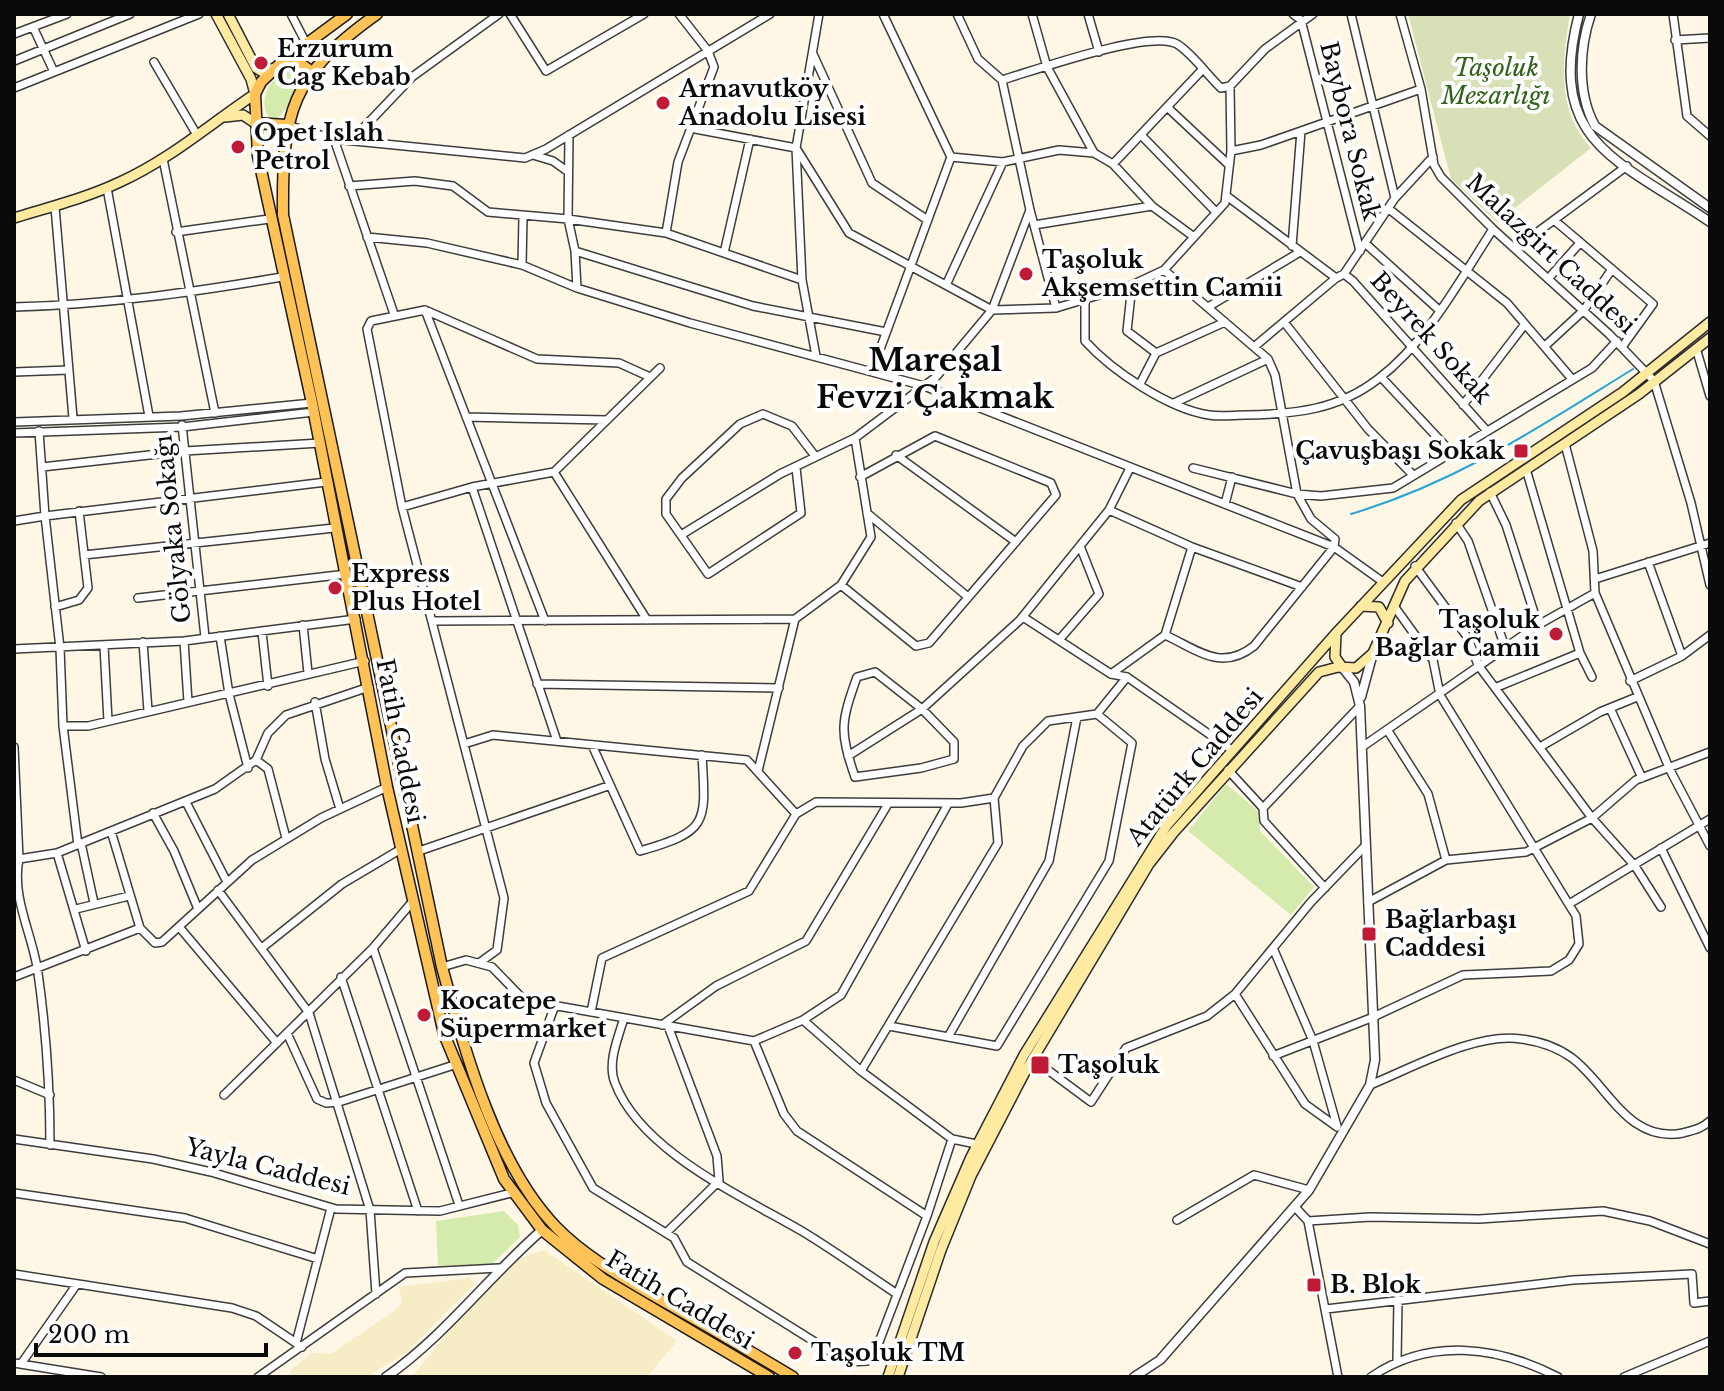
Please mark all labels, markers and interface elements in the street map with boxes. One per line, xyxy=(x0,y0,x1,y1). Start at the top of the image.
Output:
place label: Erzurum Cag Kebab xyxy=(277,34,411,91)
street label: Baybora Sokak xyxy=(1314,38,1387,224)
park label: Taşoluk Mezarlığı xyxy=(1441,53,1550,110)
marker: Erzurum Cag Kebab xyxy=(252,54,270,72)
place label: Arnavutköy Anadolu Lisesi xyxy=(678,74,866,131)
marker: Arnavutköy Anadolu Lisesi xyxy=(654,94,672,112)
place label: Opet Islah Petrol xyxy=(254,118,384,175)
marker: Opet Islah Petrol xyxy=(229,138,247,156)
street label: Malazgirt Caddesi xyxy=(1460,167,1642,340)
place label: Taşoluk Akşemsettin Camii xyxy=(1041,245,1283,302)
marker: Taşoluk Akşemsettin Camii xyxy=(1017,265,1035,283)
street label: Beyrek Sokak xyxy=(1365,266,1498,410)
district label: Mareşal Fevzi Çakmak xyxy=(816,340,1055,417)
street label: Gölyaka Sokağı xyxy=(148,433,197,625)
place label: Çavuşbaşı Sokak xyxy=(1295,436,1506,465)
marker: Çavuşbaşı Sokak xyxy=(1512,442,1530,460)
place label: Express Plus Hotel xyxy=(351,559,481,616)
marker: Express Plus Hotel xyxy=(326,579,344,597)
place label: Taşoluk Bağlar Camii xyxy=(1375,605,1541,662)
marker: Taşoluk Bağlar Camii xyxy=(1547,625,1565,643)
street label: Fatih Caddesi xyxy=(370,656,431,826)
street label: Atatürk Caddesi xyxy=(1120,682,1269,852)
place label: Bağlarbaşı Caddesi xyxy=(1385,905,1517,962)
marker: Bağlarbaşı Caddesi xyxy=(1360,925,1378,943)
place label: Kocatepe Süpermarket xyxy=(440,986,607,1043)
marker: Kocatepe Süpermarket xyxy=(415,1006,433,1024)
place label: Taşoluk xyxy=(1058,1050,1160,1079)
marker: Taşoluk xyxy=(1029,1054,1051,1076)
street label: Yayla Caddesi xyxy=(182,1132,353,1201)
street label: Fatih Caddesi xyxy=(601,1244,759,1355)
place label: B. Blok xyxy=(1330,1270,1422,1299)
marker: B. Blok xyxy=(1305,1276,1323,1294)
scale bar xyxy=(36,1307,266,1357)
text: 200 m xyxy=(48,1320,130,1349)
place label: Taşoluk TM xyxy=(811,1338,965,1367)
marker: Taşoluk TM xyxy=(786,1344,804,1362)

